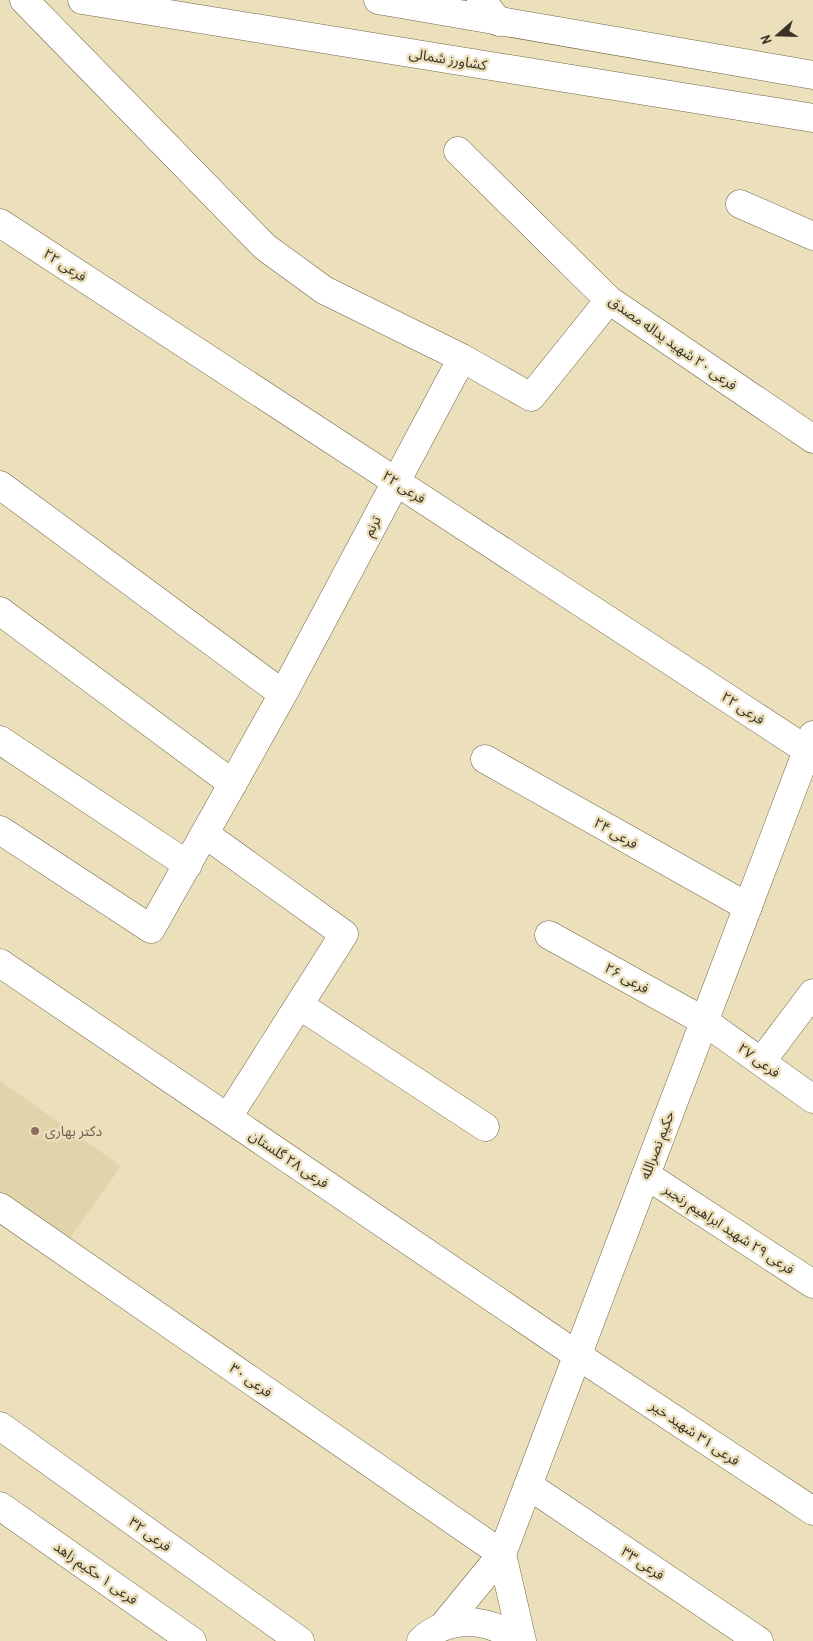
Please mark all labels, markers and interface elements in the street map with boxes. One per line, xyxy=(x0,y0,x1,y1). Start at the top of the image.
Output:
north arrow xyxy=(753,10,803,60)
text: N xyxy=(756,32,776,46)
street label: کشاورز شمالی xyxy=(408,44,488,74)
street label: فرعی ۲۲ xyxy=(40,244,90,286)
street label: فرعی ۲۰ شهید یداله مصدق xyxy=(605,292,741,394)
street label: فرعی ۲۲ xyxy=(379,466,429,508)
street label: ترنم xyxy=(359,513,387,540)
street label: فرعی ۲۲ xyxy=(718,687,768,729)
street label: فرعی ۲۴ xyxy=(591,813,641,853)
street label: فرعی ۲۶ xyxy=(602,958,652,998)
street label: فرعی ۲۷ xyxy=(734,1039,784,1081)
street label: حکیم نصرالله xyxy=(636,1108,680,1182)
place label: دکتر بهاری xyxy=(45,1122,102,1140)
marker: دکتر بهاری xyxy=(29,1125,41,1137)
street label: فرعی ۲۸ گلستان xyxy=(246,1126,332,1192)
street label: فرعی ۲۹ شهید ابراهیم رنجبر xyxy=(658,1179,798,1280)
street label: فرعی ۳۰ xyxy=(226,1359,276,1401)
street label: فرعی ۳۱ شهید خیر xyxy=(646,1396,743,1470)
street label: فرعی ۳۲ xyxy=(125,1513,175,1555)
street label: فرعی ۱ حکیم زاهد xyxy=(49,1537,141,1610)
street label: فرعی ۳۳ xyxy=(618,1542,668,1584)

